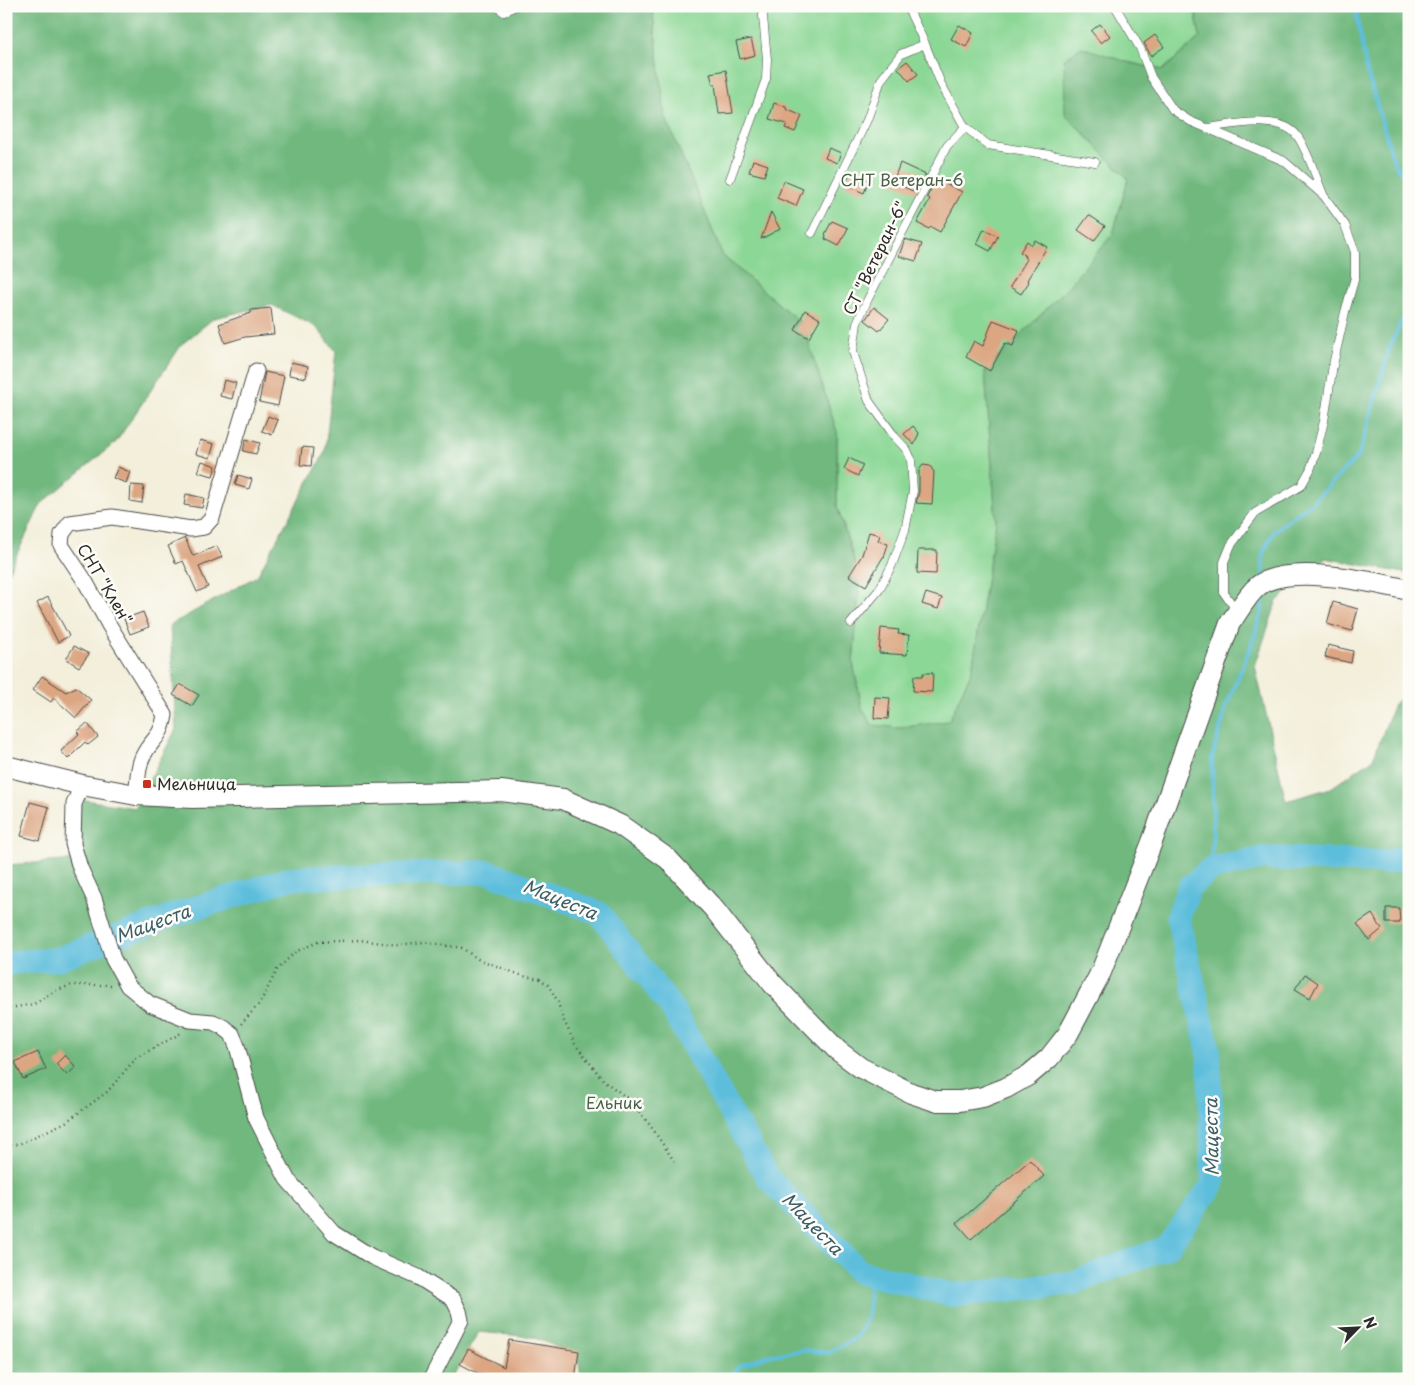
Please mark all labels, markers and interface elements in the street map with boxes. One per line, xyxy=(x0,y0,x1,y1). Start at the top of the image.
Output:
park label: СНТ Ветеран-6 xyxy=(841,167,963,191)
street label: СТ "Ветеран-6" xyxy=(836,197,912,318)
street label: СНТ "Клен" xyxy=(72,538,139,628)
place label: Мельница xyxy=(157,771,236,795)
marker: Мельница xyxy=(141,778,153,790)
water label: Мацеста xyxy=(520,872,603,926)
water label: Мацеста xyxy=(111,896,194,949)
park label: Ельник xyxy=(586,1090,642,1114)
water label: Мацеста xyxy=(1196,1097,1225,1176)
water label: Мацеста xyxy=(776,1186,850,1261)
north arrow xyxy=(1332,1302,1382,1352)
text: N xyxy=(1358,1313,1382,1332)

